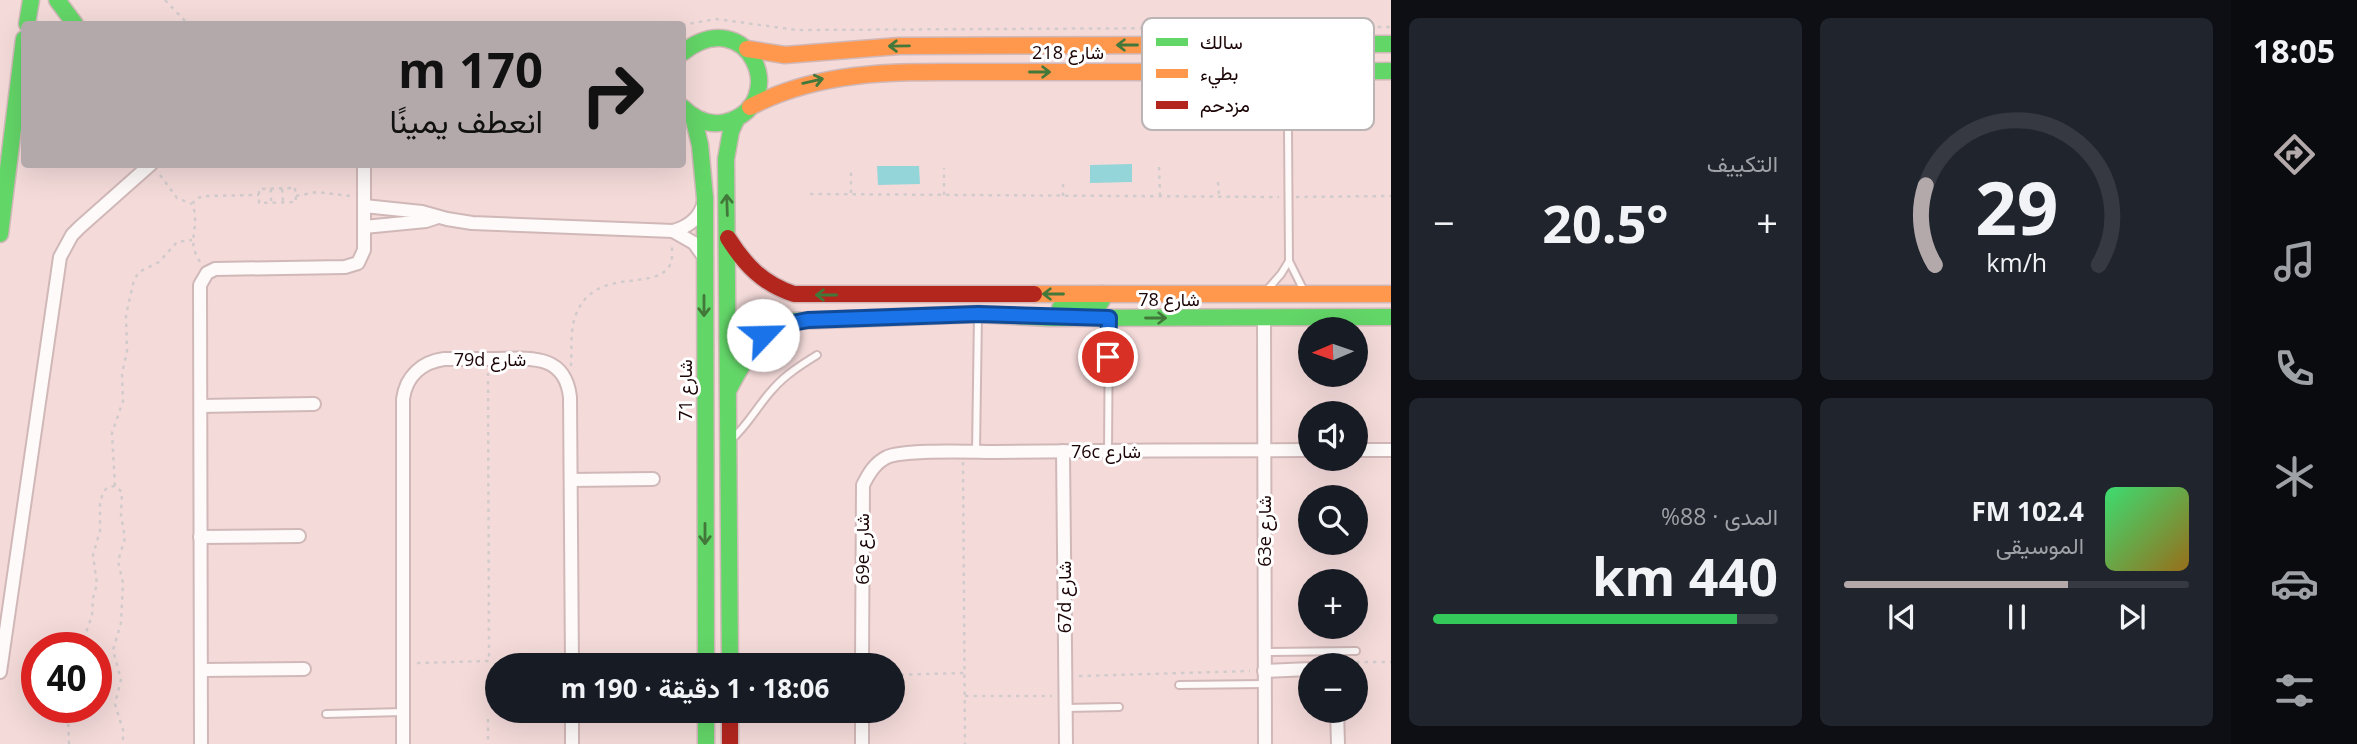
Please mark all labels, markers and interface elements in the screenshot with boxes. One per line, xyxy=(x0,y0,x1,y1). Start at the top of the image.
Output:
legend xyxy=(1142,18,1374,130)
text: سالك xyxy=(1200,29,1243,55)
text: 18:05 xyxy=(2253,29,2335,72)
text: 170 m xyxy=(398,36,543,102)
one-way arrow xyxy=(1116,38,1139,52)
one-way arrow xyxy=(888,40,911,53)
street label: شارع 218 xyxy=(1032,40,1104,65)
icon: right xyxy=(567,49,658,140)
text: بطيء xyxy=(1200,60,1238,89)
one-way arrow xyxy=(1028,65,1051,79)
one-way arrow xyxy=(801,73,824,87)
text: مزدحم xyxy=(1200,92,1250,118)
text: انعطف يمينًا xyxy=(389,99,543,142)
icon: directions xyxy=(2270,130,2319,179)
text: التكييف xyxy=(1707,147,1778,179)
text: 29 xyxy=(1975,157,2058,256)
text: 20.5° xyxy=(1542,187,1669,258)
one-way arrow xyxy=(720,194,734,217)
text: − xyxy=(1433,196,1455,248)
text: + xyxy=(1756,196,1778,248)
icon: music xyxy=(2270,237,2319,286)
text: km/h xyxy=(1986,245,2047,279)
one-way arrow xyxy=(1042,287,1065,301)
street label: شارع 78 xyxy=(1138,287,1200,312)
one-way arrow xyxy=(815,288,838,302)
one-way arrow xyxy=(697,294,711,317)
position arrow xyxy=(726,298,800,372)
one-way arrow xyxy=(1144,311,1167,325)
north arrow xyxy=(1298,317,1368,387)
map controls xyxy=(1298,317,1368,723)
pin xyxy=(1078,327,1138,387)
icon: arrive xyxy=(1089,338,1127,376)
icon: phone xyxy=(2270,344,2319,393)
street label: 79d شارع xyxy=(454,347,526,372)
street label: شارع 71 xyxy=(673,359,698,421)
button: sound xyxy=(1298,401,1368,471)
street label: 76c شارع xyxy=(1071,439,1141,464)
icon: climate xyxy=(2270,452,2319,501)
button: search xyxy=(1298,485,1368,555)
text: 102.4 FM xyxy=(1972,493,2084,529)
street label: 63e شارع xyxy=(1252,495,1277,567)
text: المدى · 88% xyxy=(1661,500,1778,532)
street label: 69e شارع xyxy=(850,513,875,585)
one-way arrow xyxy=(698,522,712,545)
text: الموسيقى xyxy=(1996,529,2084,561)
text: 440 km xyxy=(1592,540,1778,611)
icon: car xyxy=(2270,559,2319,608)
street label: 67d شارع xyxy=(1052,561,1077,633)
button: + xyxy=(1298,569,1368,639)
icon: previous xyxy=(1883,598,1921,636)
icon: pause xyxy=(1998,598,2036,636)
icon: next xyxy=(2113,598,2151,636)
speed limit sign: 40 xyxy=(21,632,112,723)
button: − xyxy=(1298,653,1368,723)
icon: filters xyxy=(2270,666,2319,715)
text: 18:06 · 1 دقيقة · 190 m xyxy=(561,670,829,706)

